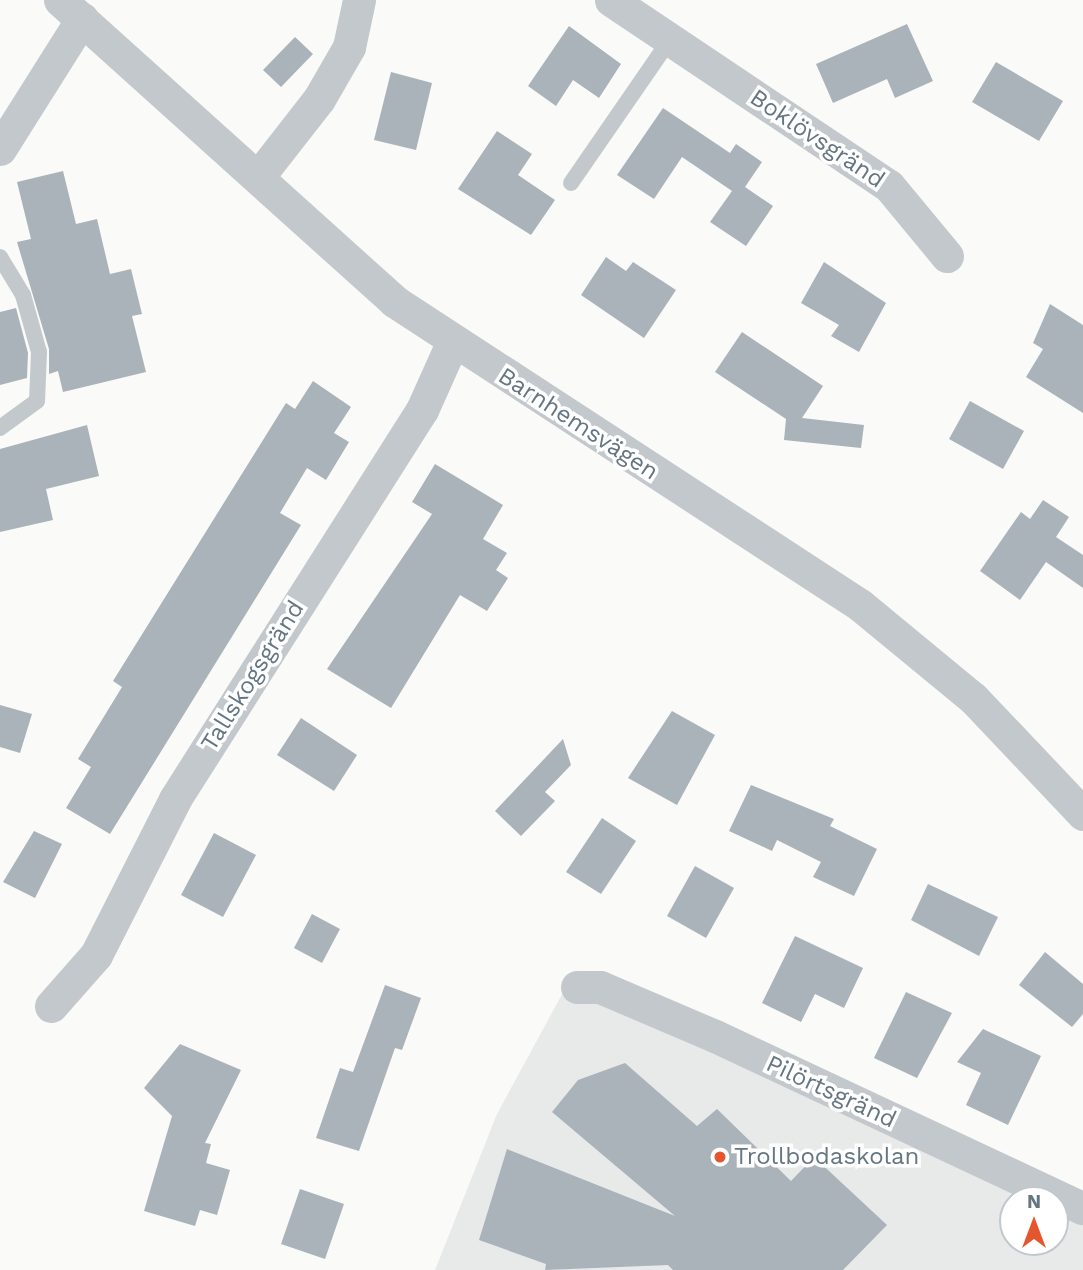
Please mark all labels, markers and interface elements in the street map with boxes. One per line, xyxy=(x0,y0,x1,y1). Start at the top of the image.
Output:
street label: Boklövsgränd xyxy=(744,83,890,195)
street label: Barnhemsvägen xyxy=(493,362,663,486)
street label: Tallskogsgränd xyxy=(195,596,311,756)
street label: Pilörtsgränd xyxy=(761,1049,901,1135)
place label: Trollbodaskolan xyxy=(734,1143,919,1171)
marker: Trollbodaskolan xyxy=(712,1149,728,1165)
north arrow xyxy=(999,1186,1069,1256)
text: N xyxy=(1027,1190,1041,1213)

